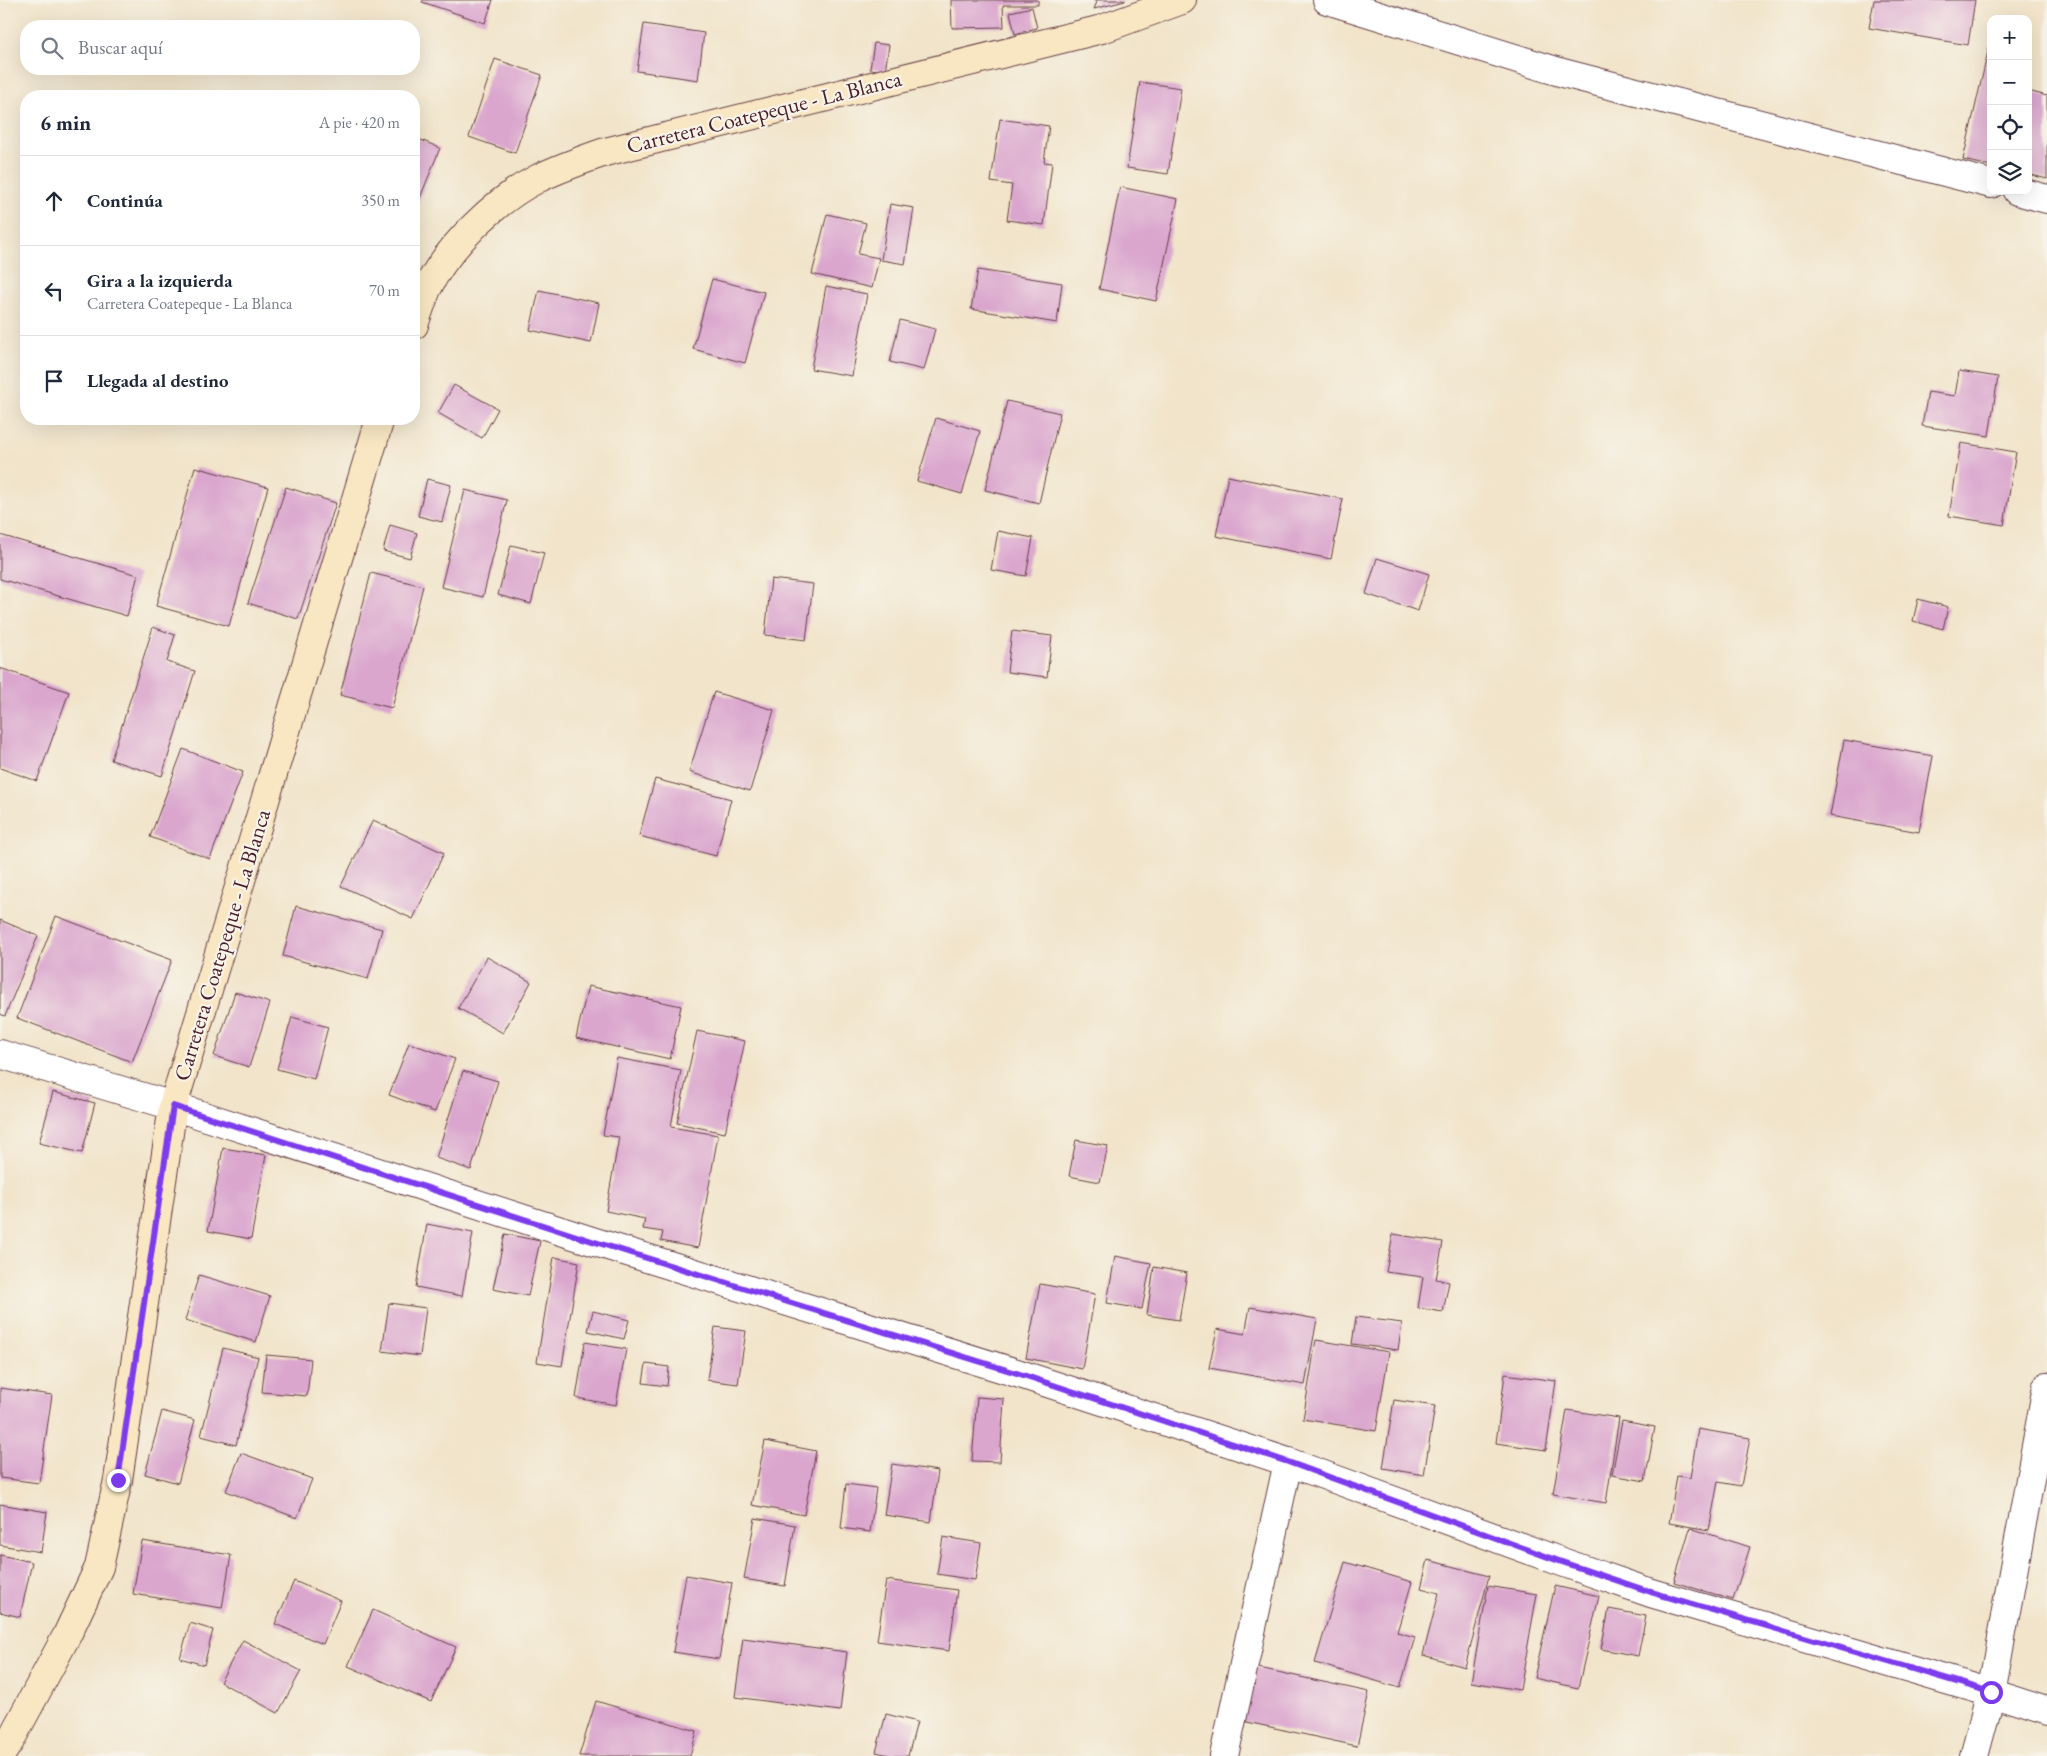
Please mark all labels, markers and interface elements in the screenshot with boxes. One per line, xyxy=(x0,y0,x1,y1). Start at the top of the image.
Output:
map controls xyxy=(1987,15,2032,195)
button: + xyxy=(1987,15,2032,60)
search box xyxy=(20,20,420,75)
icon: search xyxy=(38,34,66,62)
text: Buscar aquí xyxy=(78,35,163,60)
button: − xyxy=(1987,60,2032,105)
street label: Carretera Coatepeque - La Blanca xyxy=(624,64,905,160)
button: locate xyxy=(1987,105,2032,150)
text: 6 min xyxy=(40,109,91,136)
text: A pie · 420 m xyxy=(319,112,400,133)
button: layers xyxy=(1987,150,2032,195)
icon: ahead xyxy=(40,187,68,215)
text: Continúa xyxy=(87,188,163,213)
text: 350 m xyxy=(361,190,400,211)
text: Gira a la izquierda xyxy=(87,268,233,293)
icon: left xyxy=(40,277,68,305)
text: 70 m xyxy=(369,280,400,301)
text: Carretera Coatepeque - La Blanca xyxy=(87,293,292,314)
icon: arrive xyxy=(40,367,68,395)
text: Llegada al destino xyxy=(87,368,229,393)
street label: Carretera Coatepeque - La Blanca xyxy=(167,806,277,1084)
route end xyxy=(107,1469,130,1492)
route start xyxy=(1980,1681,2003,1704)

